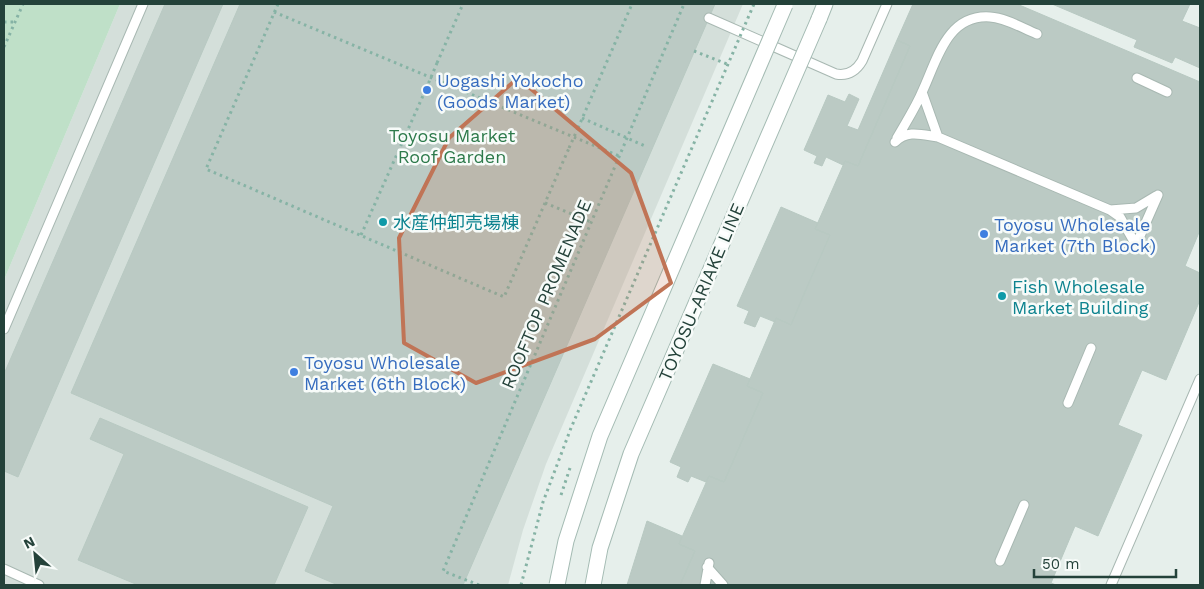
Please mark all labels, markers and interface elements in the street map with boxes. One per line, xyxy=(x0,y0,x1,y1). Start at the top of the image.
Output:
place label: Uogashi Yokocho (Goods Market) xyxy=(437,70,583,112)
marker: Uogashi Yokocho (Goods Market) xyxy=(421,84,433,96)
park label: Toyosu Market Roof Garden xyxy=(389,125,516,167)
street label: ROOFTOP PROMENADE xyxy=(497,196,595,392)
street label: TOYOSU-ARIAKE LINE xyxy=(654,200,748,384)
place label: 水産仲卸売場棟 xyxy=(393,212,519,233)
place label: Toyosu Wholesale Market (7th Block) xyxy=(994,214,1156,256)
marker: 水産仲卸売場棟 xyxy=(377,216,389,228)
marker: Toyosu Wholesale Market (7th Block) xyxy=(978,228,990,240)
place label: Fish Wholesale Market Building xyxy=(1012,276,1149,318)
marker: Fish Wholesale Market Building xyxy=(996,290,1008,302)
place label: Toyosu Wholesale Market (6th Block) xyxy=(304,352,466,394)
marker: Toyosu Wholesale Market (6th Block) xyxy=(288,366,300,378)
north arrow xyxy=(10,529,60,579)
text: N xyxy=(21,533,37,552)
scale bar xyxy=(1034,546,1176,578)
text: 50 m xyxy=(1042,555,1079,573)

